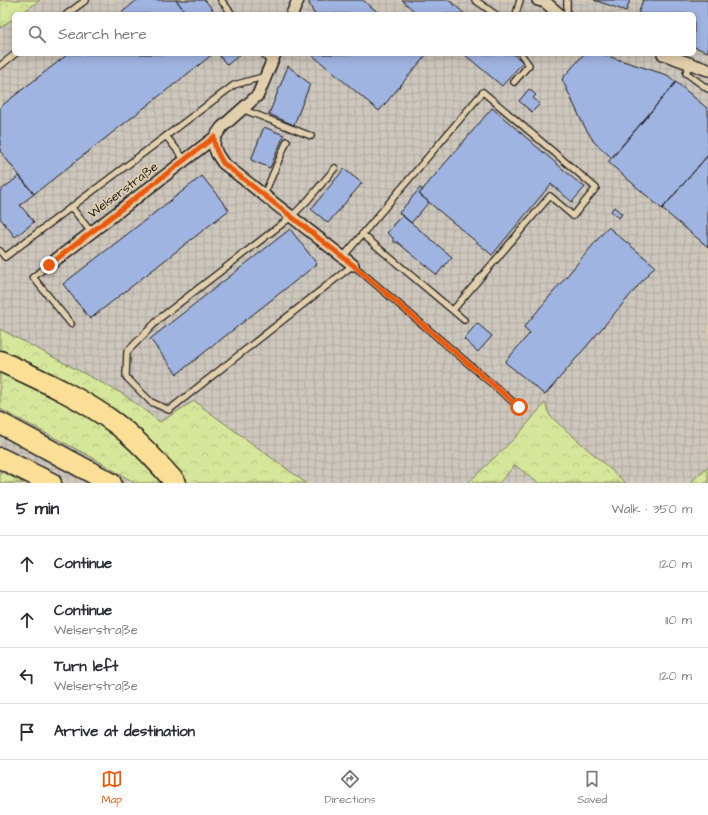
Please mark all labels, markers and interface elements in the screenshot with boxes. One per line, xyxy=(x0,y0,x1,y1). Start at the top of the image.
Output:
search box xyxy=(12,12,696,56)
icon: search xyxy=(26,23,48,45)
text: Search here xyxy=(58,24,147,45)
street label: Welserstraße xyxy=(84,158,162,222)
route end xyxy=(40,256,58,274)
route start xyxy=(510,398,528,416)
text: 5 min xyxy=(16,497,59,521)
text: Walk · 350 m xyxy=(612,500,692,518)
icon: ahead xyxy=(16,553,38,575)
text: Continue xyxy=(54,553,112,574)
text: 120 m xyxy=(659,555,692,573)
text: Continue xyxy=(54,600,112,621)
icon: ahead xyxy=(16,609,38,631)
text: 110 m xyxy=(665,611,692,629)
text: Welserstraße xyxy=(54,621,138,639)
text: Turn left xyxy=(54,656,118,677)
icon: left xyxy=(16,665,38,687)
text: 120 m xyxy=(659,667,692,685)
text: Welserstraße xyxy=(54,677,138,695)
icon: arrive xyxy=(16,721,38,743)
text: Arrive at destination xyxy=(54,721,195,742)
tab: Map xyxy=(101,768,123,807)
tab: Directions xyxy=(324,768,376,807)
tab: Saved xyxy=(577,768,607,807)

